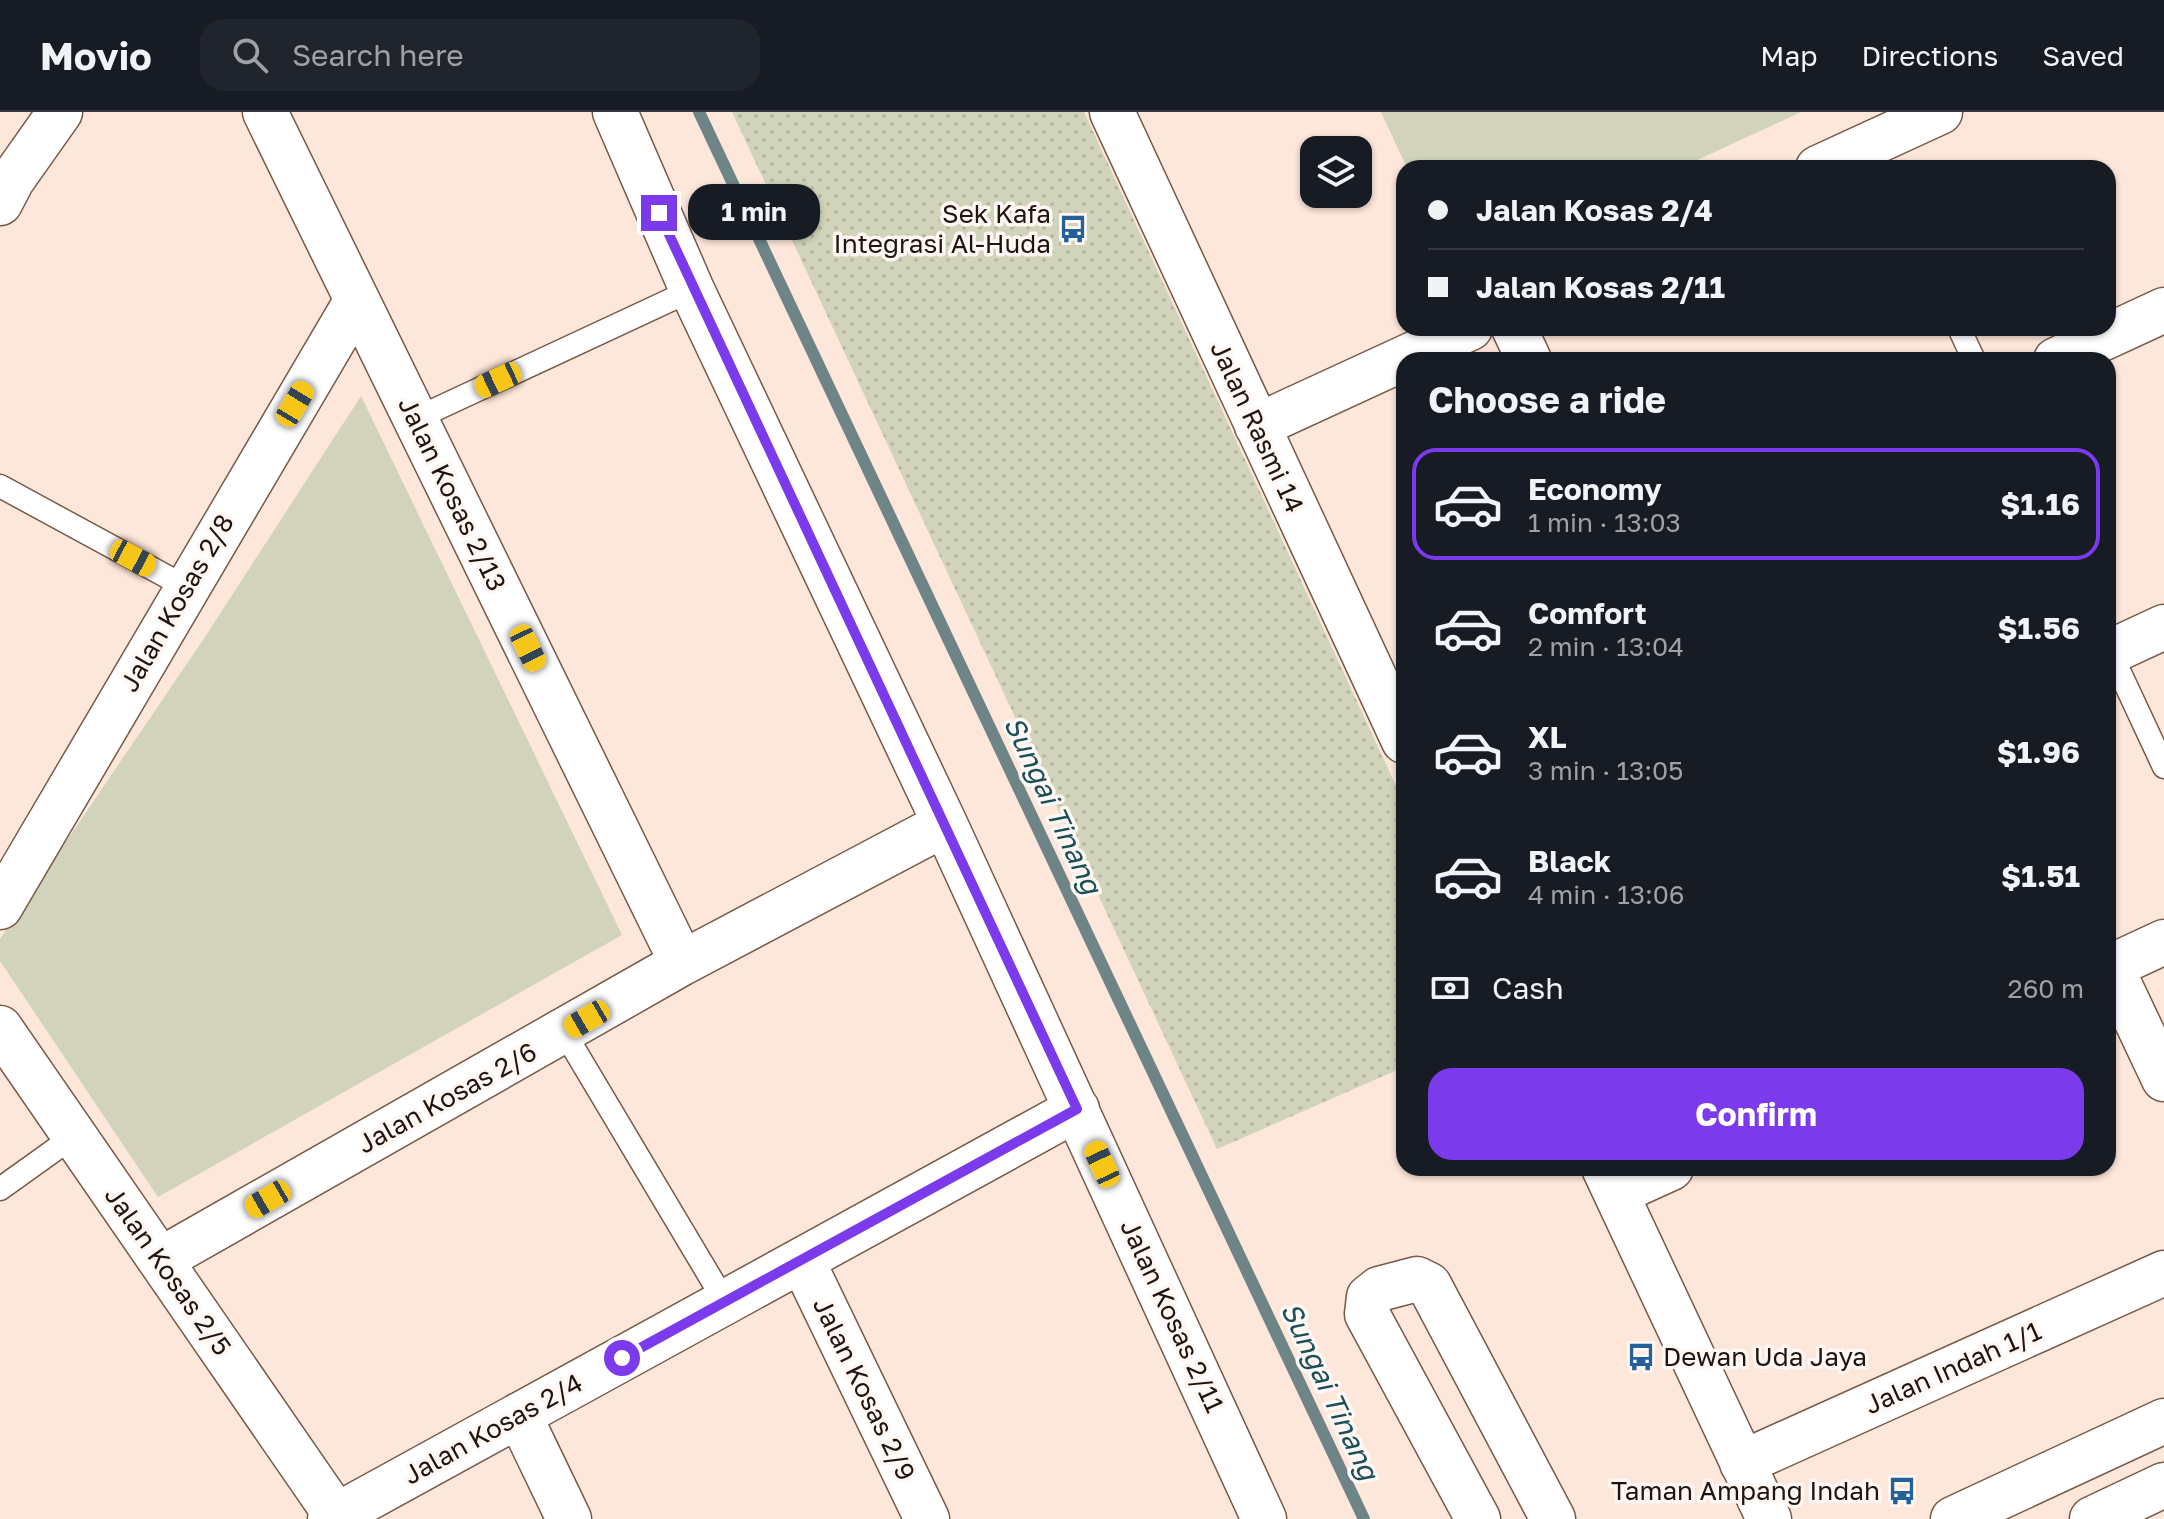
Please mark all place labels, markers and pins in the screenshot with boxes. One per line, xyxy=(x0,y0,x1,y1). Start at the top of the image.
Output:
place label: Sek Kafa Integrasi Al-Huda xyxy=(834,198,1051,259)
bus stop icon: Sek Kafa Integrasi Al-Huda xyxy=(1058,214,1088,244)
place label: Dewan Uda Jaya xyxy=(1663,1341,1867,1372)
bus stop icon: Dewan Uda Jaya xyxy=(1626,1342,1656,1372)
place label: Taman Ampang Indah xyxy=(1611,1475,1880,1506)
bus stop icon: Taman Ampang Indah xyxy=(1887,1476,1917,1506)

